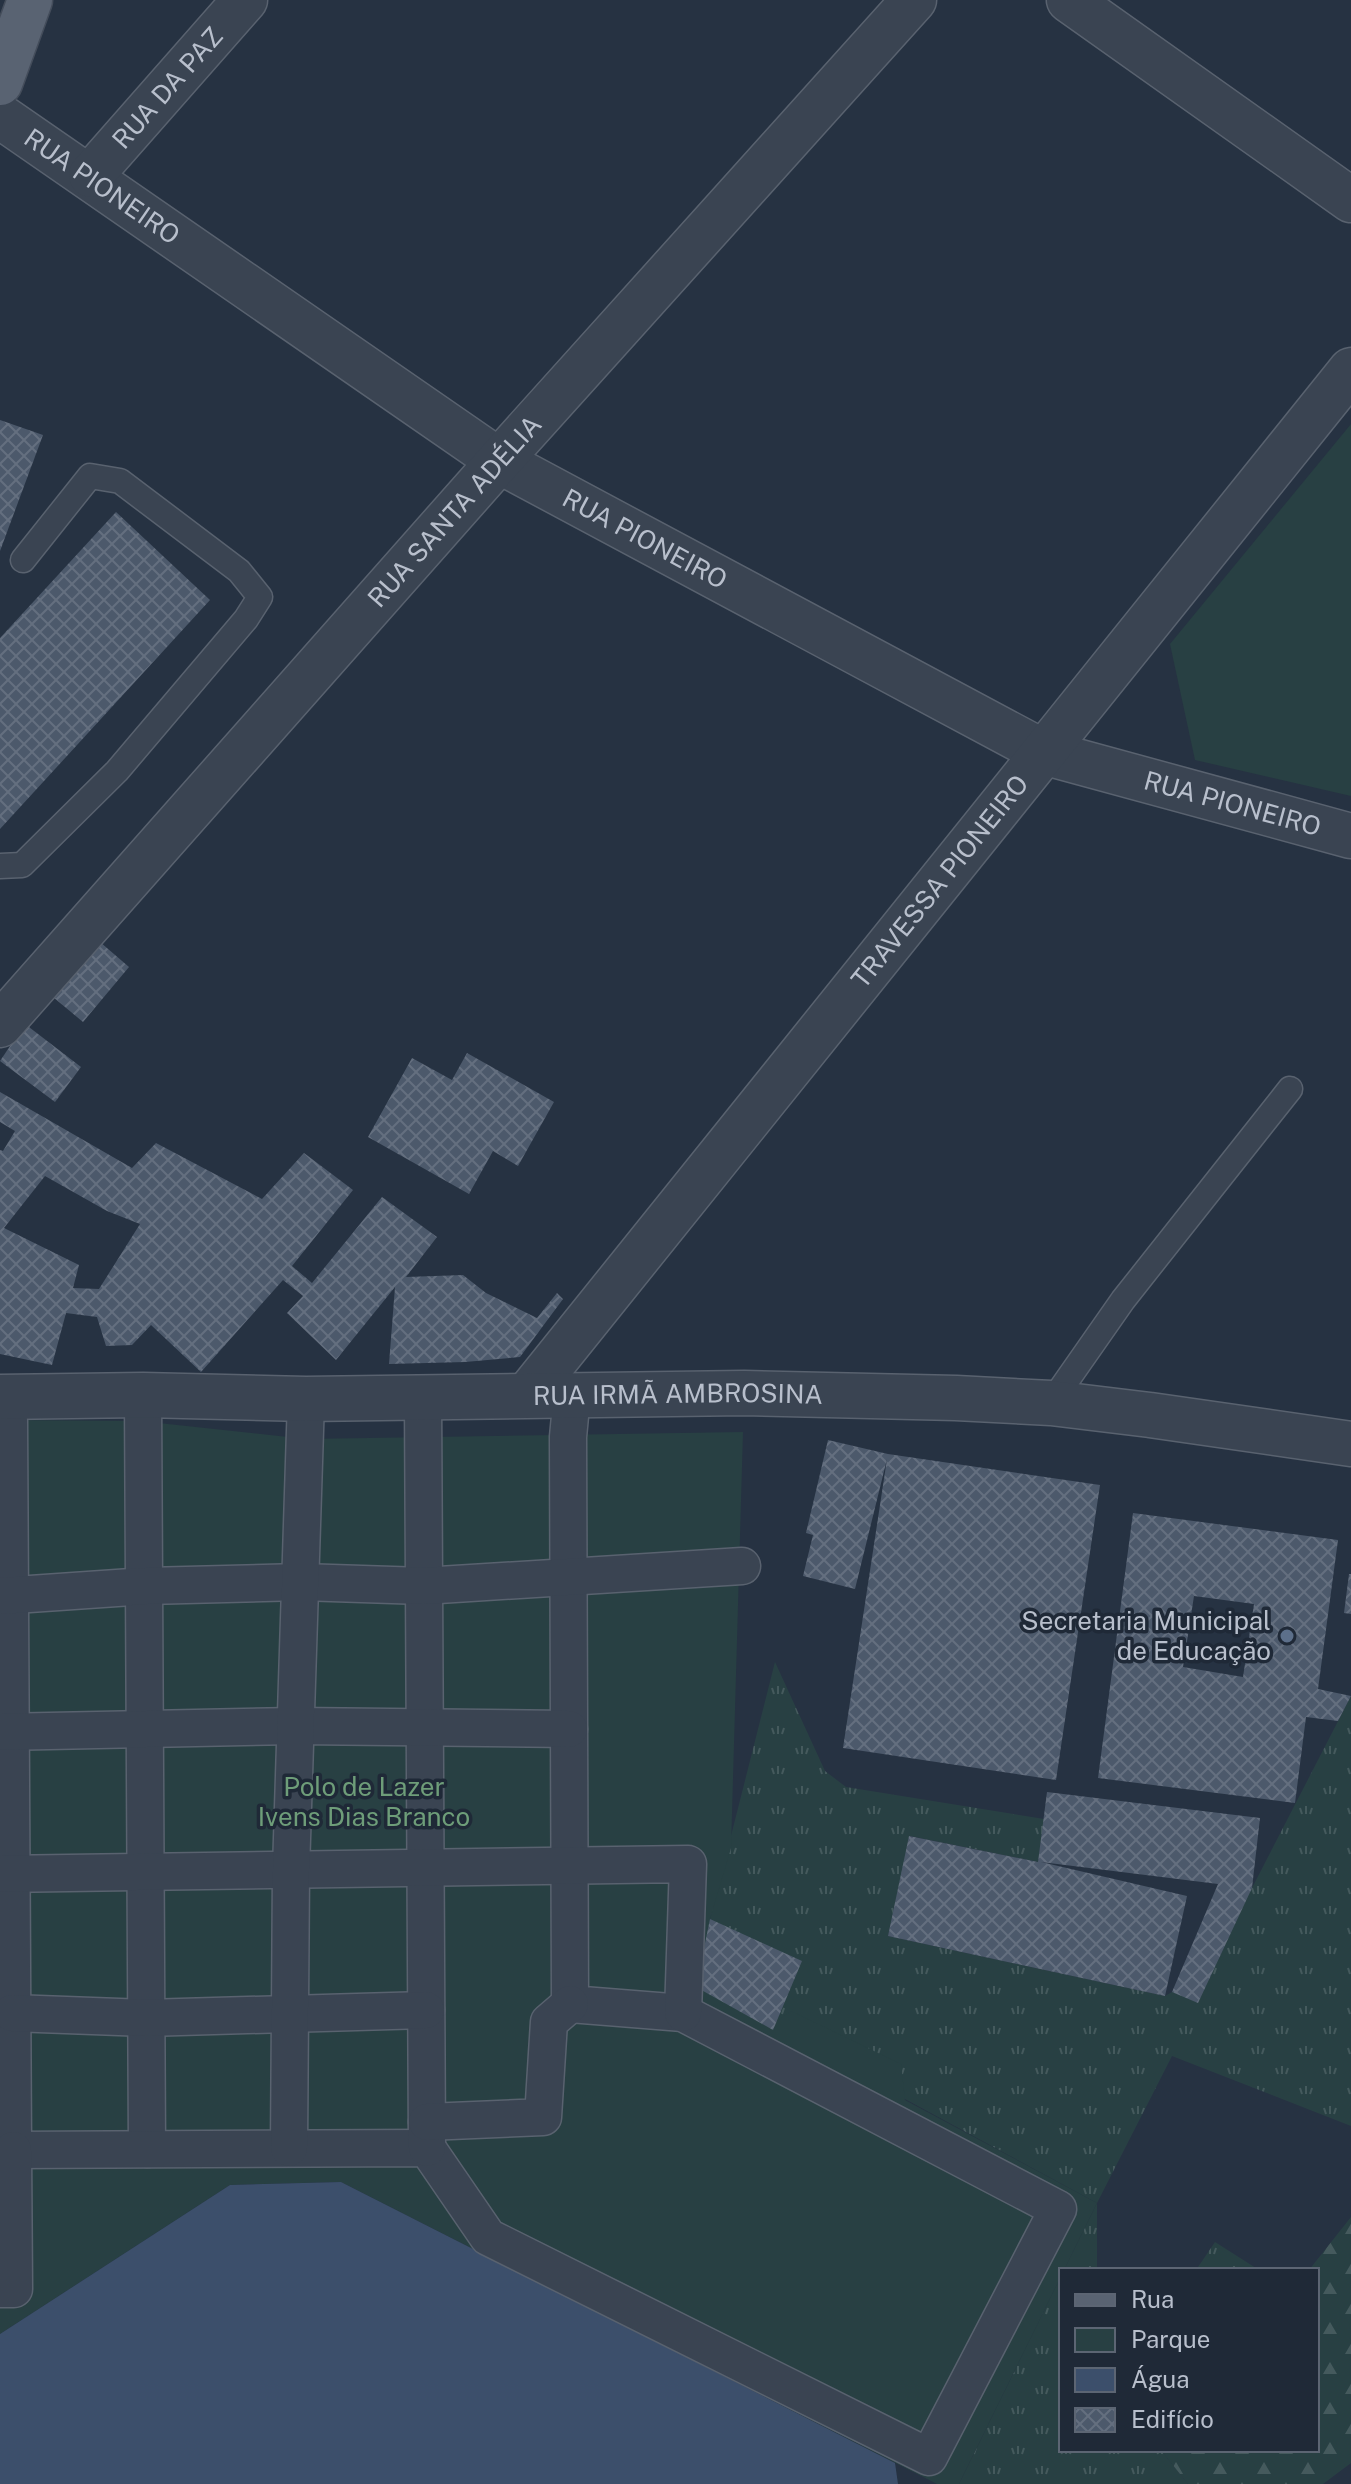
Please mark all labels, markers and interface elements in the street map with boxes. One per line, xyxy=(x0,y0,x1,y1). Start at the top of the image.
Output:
street label: RUA DA PAZ xyxy=(106,20,229,155)
street label: RUA PIONEIRO xyxy=(19,122,186,251)
street label: RUA SANTA ADÉLIA xyxy=(361,409,548,613)
street label: RUA PIONEIRO xyxy=(558,482,733,595)
street label: RUA PIONEIRO xyxy=(1141,764,1324,842)
street label: TRAVESSA PIONEIRO xyxy=(845,769,1034,994)
street label: RUA IRMÃ AMBROSINA xyxy=(533,1377,823,1411)
place label: Secretaria Municipal de Educação xyxy=(1021,1605,1271,1666)
marker: Secretaria Municipal de Educação xyxy=(1278,1627,1296,1645)
park label: Polo de Lazer Ivens Dias Branco xyxy=(258,1771,470,1832)
legend xyxy=(1059,2268,1319,2452)
text: Rua xyxy=(1131,2285,1174,2313)
text: Parque xyxy=(1131,2325,1210,2353)
text: Água xyxy=(1131,2365,1189,2393)
text: Edifício xyxy=(1131,2405,1214,2433)

